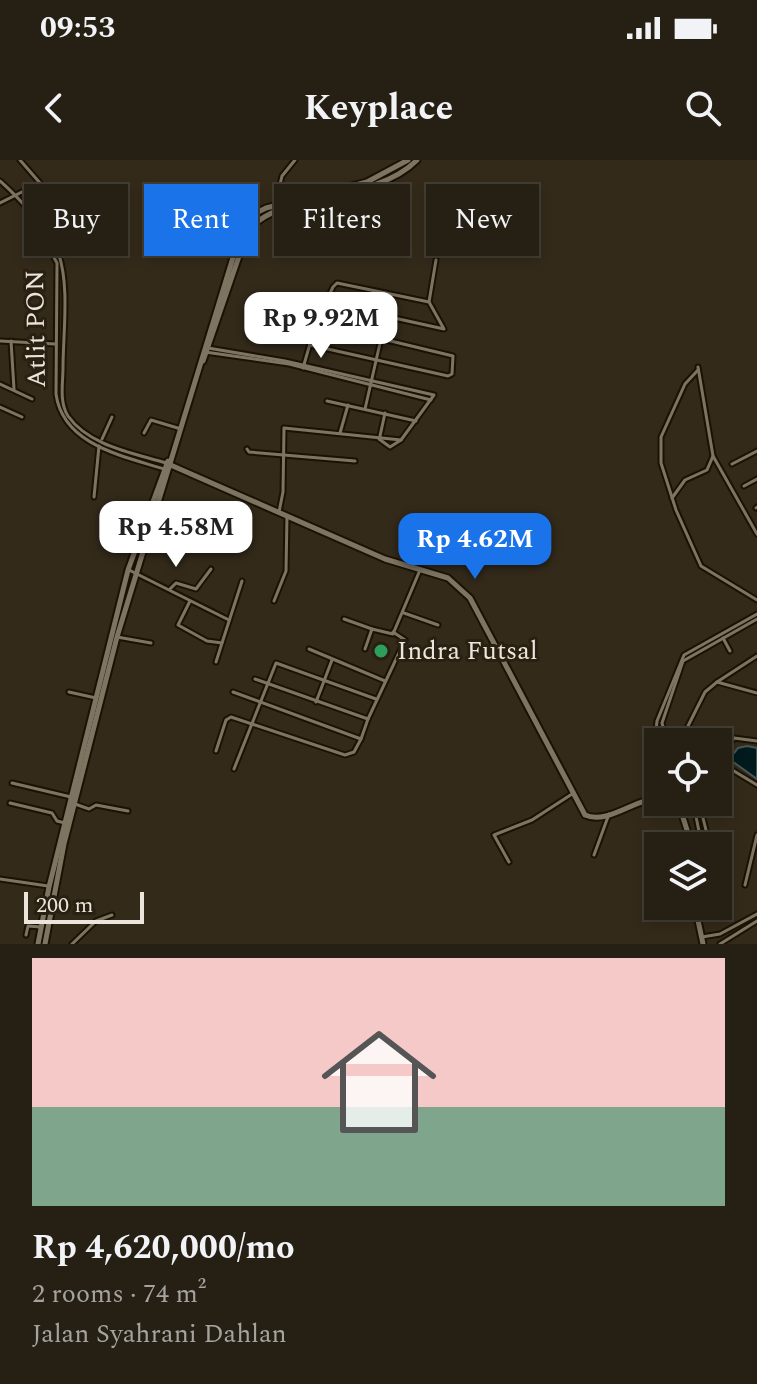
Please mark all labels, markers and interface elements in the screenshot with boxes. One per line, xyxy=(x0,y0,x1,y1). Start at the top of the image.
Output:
text: 09:53 xyxy=(40,5,115,51)
text: Keyplace xyxy=(304,81,453,136)
icon: back xyxy=(32,86,76,130)
icon: search xyxy=(681,86,725,130)
chip: Buy xyxy=(24,184,128,256)
chip: Rent xyxy=(144,184,258,256)
chip: Filters xyxy=(274,184,410,256)
chip: New xyxy=(426,184,539,256)
street label: Atlit PON xyxy=(15,270,57,388)
pin: Rp 9.92M xyxy=(238,292,404,360)
text: Rp 9.92M xyxy=(262,298,380,338)
pin: Rp 4.58M xyxy=(93,501,259,569)
text: Rp 4.58M xyxy=(117,507,235,547)
pin: Rp 4.62M xyxy=(392,513,558,581)
text: Rp 4.62M xyxy=(416,519,534,559)
place label: Indra Futsal xyxy=(397,631,538,671)
marker: Indra Futsal xyxy=(372,642,390,660)
map controls xyxy=(644,728,732,920)
button: locate xyxy=(644,728,732,816)
button: layers xyxy=(644,832,732,920)
scale bar xyxy=(24,888,144,924)
text: 200 m xyxy=(36,889,93,922)
icon: home xyxy=(307,1010,451,1154)
text: Rp 4,620,000/mo xyxy=(32,1222,295,1274)
text: 2 rooms · 74 m² xyxy=(32,1274,206,1314)
text: Jalan Syahrani Dahlan xyxy=(32,1314,287,1354)

